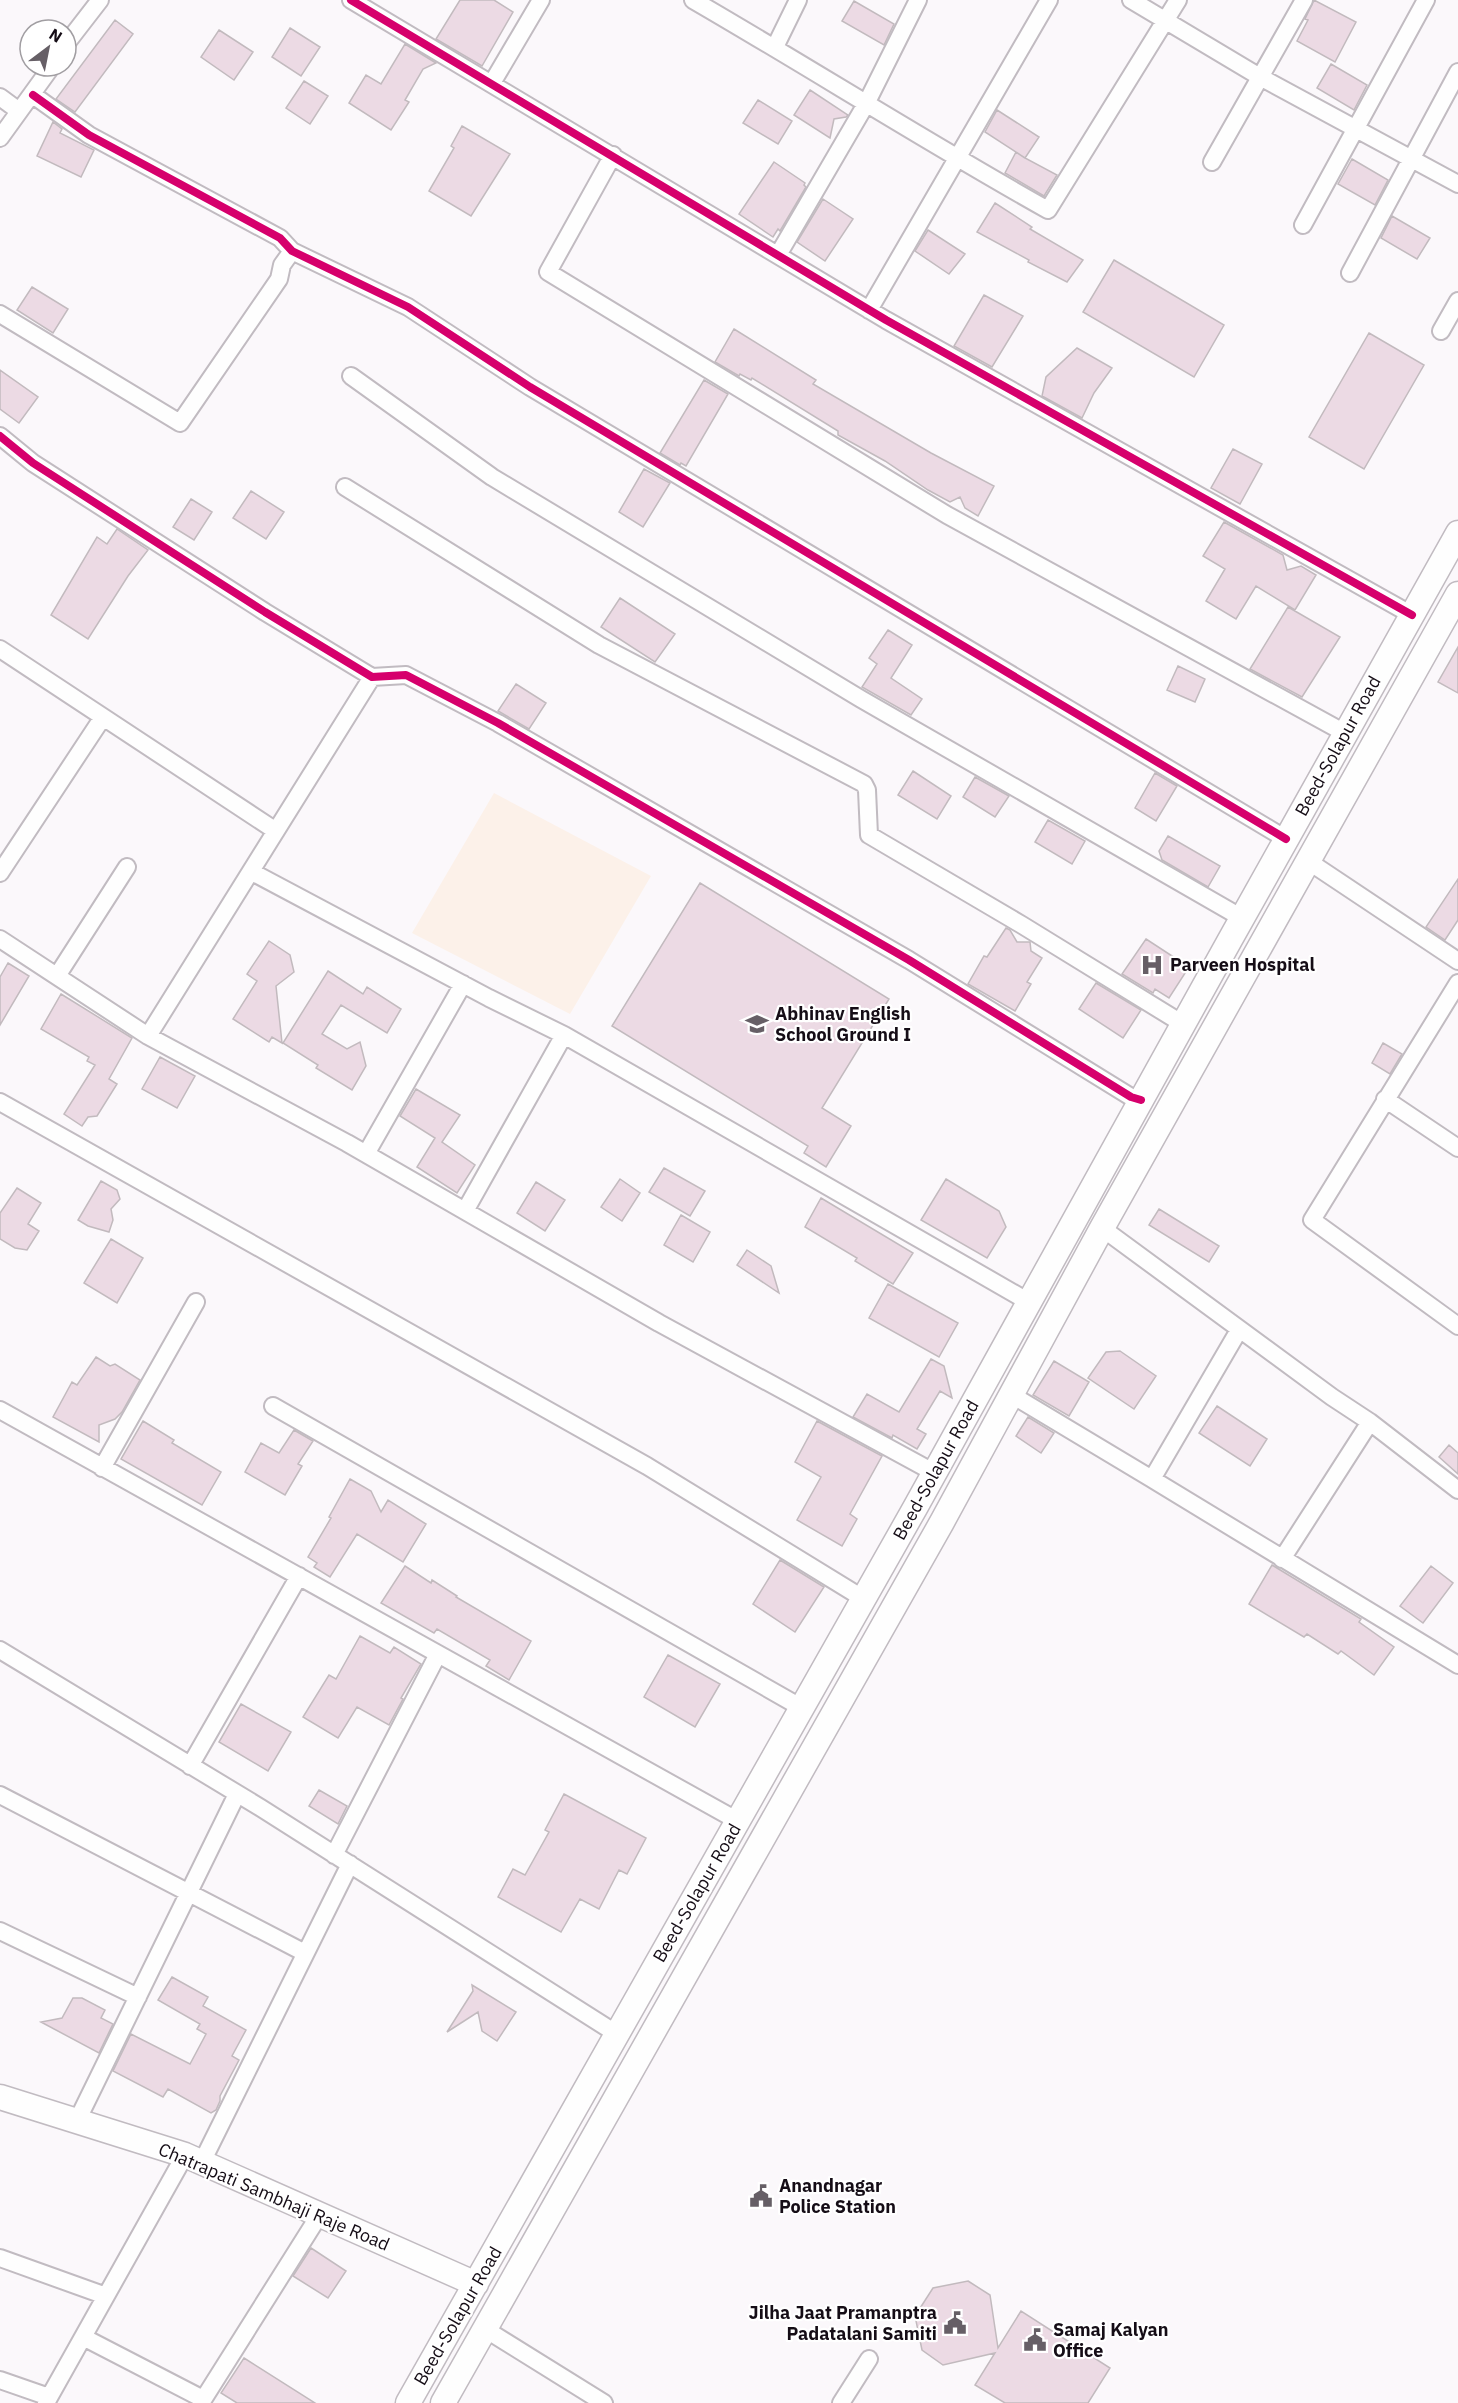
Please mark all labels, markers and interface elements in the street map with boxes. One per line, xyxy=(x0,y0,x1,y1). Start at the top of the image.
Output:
north arrow xyxy=(18,18,78,78)
text: N xyxy=(46,24,66,47)
street label: Beed-Solapur Road xyxy=(1290,672,1386,820)
hospital icon: Parveen Hospital xyxy=(1139,952,1165,978)
place label: Parveen Hospital xyxy=(1170,953,1315,976)
place label: Abhinav English School Ground I xyxy=(775,1002,911,1046)
school or university icon: Abhinav English School Ground I xyxy=(744,1011,770,1037)
street label: Beed-Solapur Road xyxy=(888,1396,984,1544)
street label: Beed-Solapur Road xyxy=(647,1819,746,1966)
street label: Chatrapati Sambhaji Raje Road xyxy=(155,2137,393,2256)
place label: Anandnagar Police Station xyxy=(779,2174,896,2218)
public building icon: Anandnagar Police Station xyxy=(748,2183,774,2209)
street label: Beed-Solapur Road xyxy=(408,2242,507,2389)
place label: Jilha Jaat Pramanptra Padatalani Samiti xyxy=(749,2301,937,2345)
public building icon: Jilha Jaat Pramanptra Padatalani Samiti xyxy=(942,2310,968,2336)
place label: Samaj Kalyan Office xyxy=(1053,2318,1168,2362)
public building icon: Samaj Kalyan Office xyxy=(1022,2327,1048,2353)

